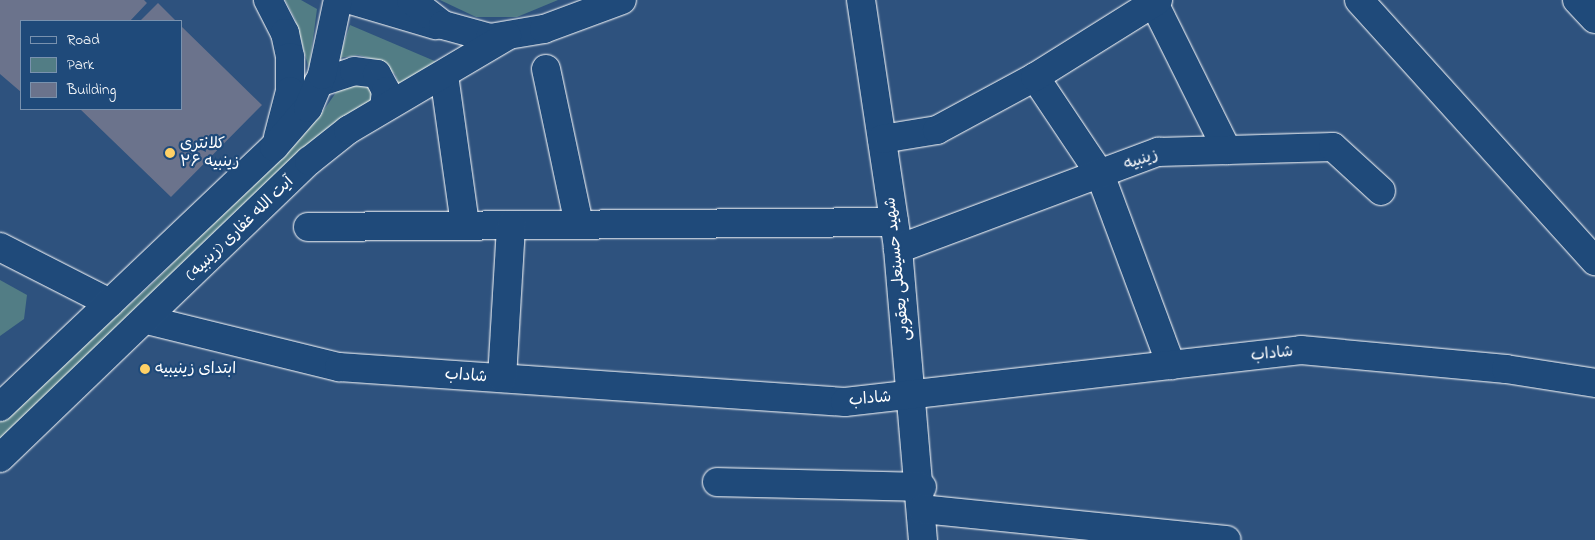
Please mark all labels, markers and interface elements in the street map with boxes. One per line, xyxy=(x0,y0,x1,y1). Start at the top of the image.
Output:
legend xyxy=(20,20,182,110)
text: Road xyxy=(67,29,100,51)
text: Park xyxy=(67,54,94,76)
text: Building xyxy=(67,79,116,101)
place label: کلانتری ۲۶ زینبیه xyxy=(180,134,239,172)
street label: زینبیه xyxy=(1122,146,1160,174)
marker: کلانتری ۲۶ زینبیه xyxy=(164,147,176,159)
street label: آیت الله غفاری (زینبیه) xyxy=(182,173,298,285)
street label: شهید حسینعلی یعقوبی xyxy=(881,196,915,342)
street label: شاداب xyxy=(1250,342,1294,366)
place label: ابتدای زینیبیه xyxy=(155,359,236,379)
marker: ابتدای زینیبیه xyxy=(139,363,151,375)
street label: شاداب xyxy=(444,365,488,387)
street label: شاداب xyxy=(848,388,892,410)

